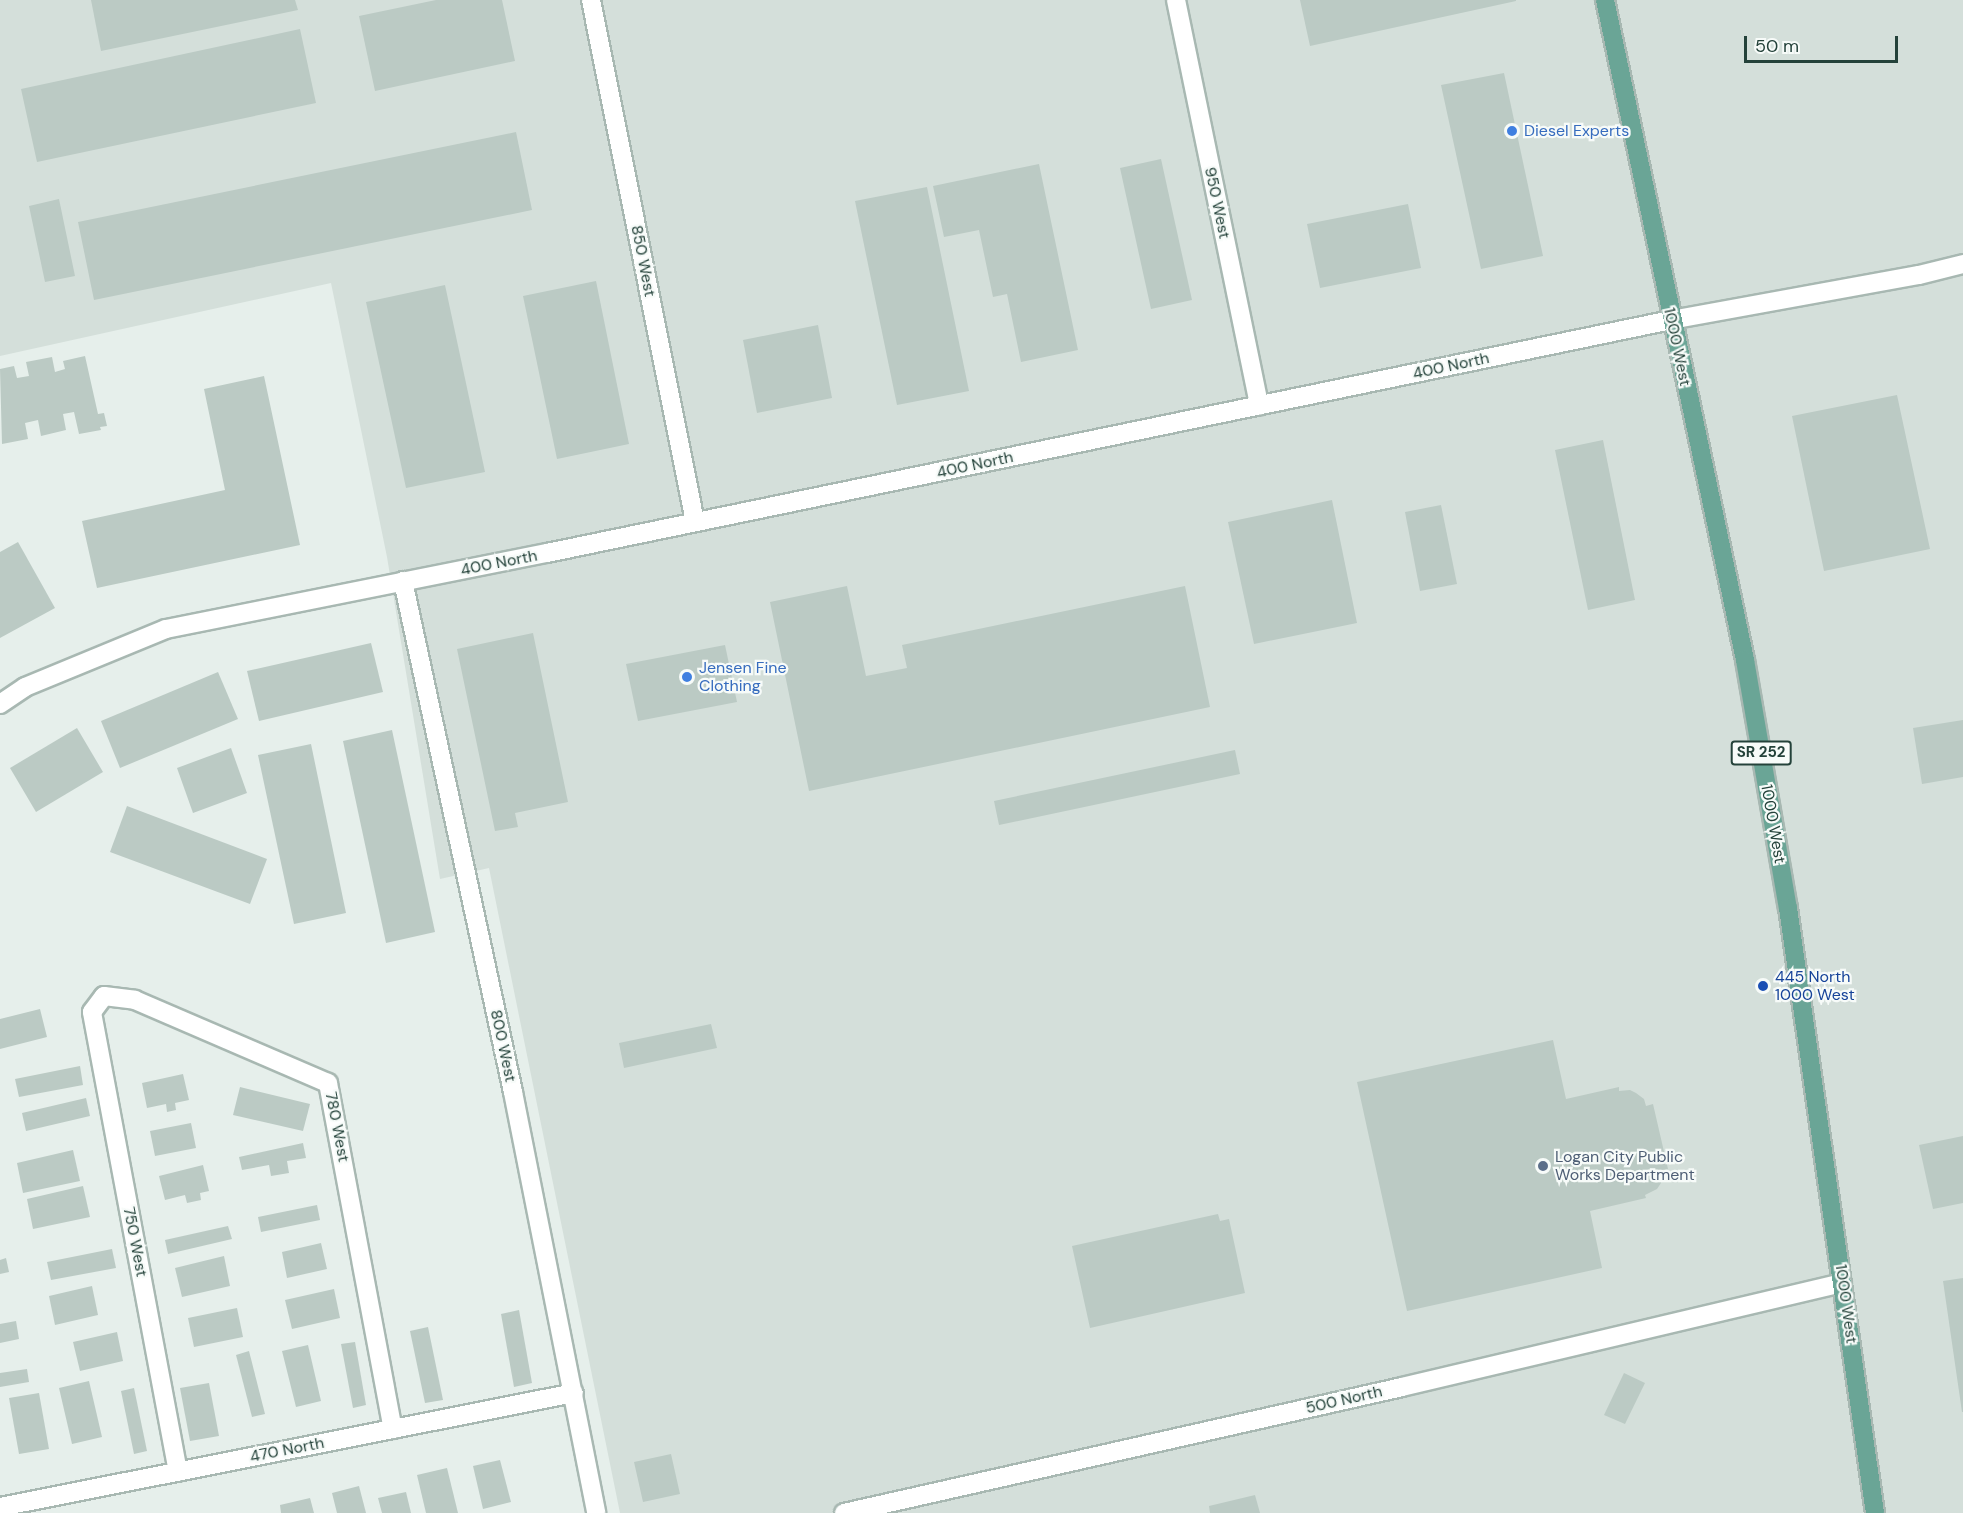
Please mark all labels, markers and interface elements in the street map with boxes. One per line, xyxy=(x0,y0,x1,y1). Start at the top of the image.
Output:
scale bar xyxy=(1747,24,1902,62)
text: 50 m xyxy=(1755,34,1799,58)
place label: Diesel Experts xyxy=(1524,121,1629,141)
marker: Diesel Experts xyxy=(1505,124,1519,138)
street label: 950 West xyxy=(1200,165,1234,241)
street label: 850 West xyxy=(627,224,659,298)
street label: 1000 West xyxy=(1659,306,1695,388)
street label: 400 North xyxy=(1411,349,1491,383)
street label: 400 North xyxy=(935,448,1015,482)
street label: 400 North xyxy=(459,546,539,580)
place label: Jensen Fine Clothing xyxy=(699,658,787,696)
marker: Jensen Fine Clothing xyxy=(680,670,694,684)
road number: SR 252 xyxy=(1730,741,1792,765)
street label: 1000 West xyxy=(1757,783,1789,865)
place label: 445 North 1000 West xyxy=(1775,967,1855,1005)
marker: 445 North 1000 West xyxy=(1756,979,1770,993)
street label: 800 West xyxy=(486,1008,520,1084)
street label: 780 West xyxy=(321,1090,353,1164)
place label: Logan City Public Works Department xyxy=(1555,1147,1695,1185)
marker: Logan City Public Works Department xyxy=(1536,1159,1550,1173)
street label: 750 West xyxy=(119,1205,151,1279)
street label: 1000 West xyxy=(1831,1263,1861,1345)
street label: 500 North xyxy=(1304,1382,1384,1418)
street label: 470 North xyxy=(248,1433,326,1467)

